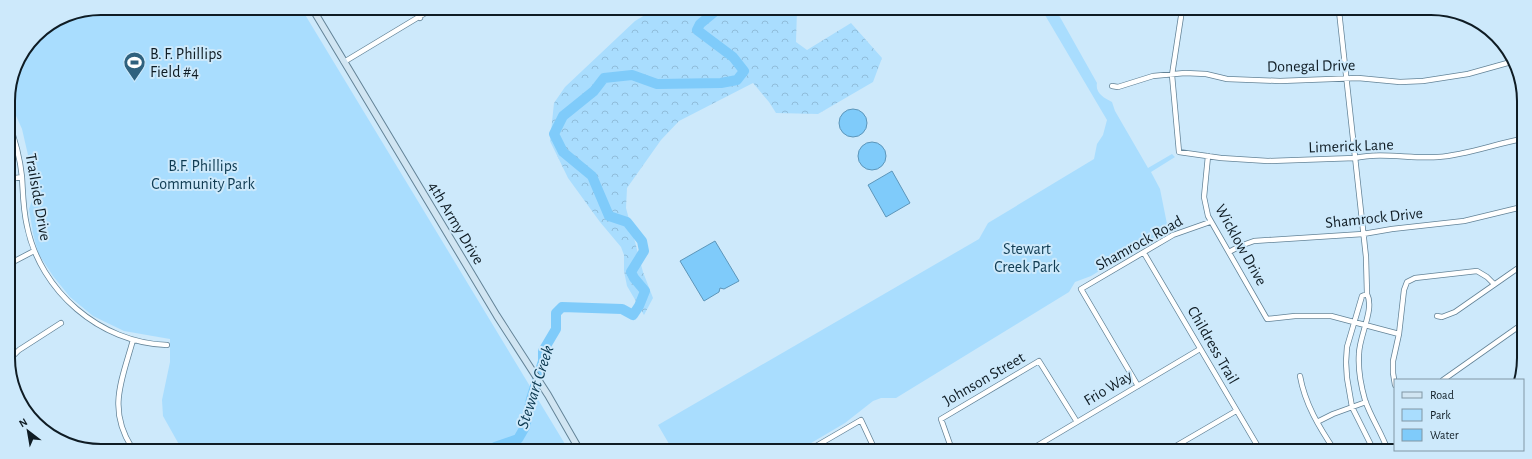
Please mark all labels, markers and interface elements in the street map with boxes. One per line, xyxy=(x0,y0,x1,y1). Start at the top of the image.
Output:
place label: B. F. Phillips Field #4 xyxy=(150,46,222,80)
sports icon: B. F. Phillips Field #4 xyxy=(121,50,147,83)
street label: Donegal Drive xyxy=(1267,57,1355,75)
street label: Limerick Lane xyxy=(1308,137,1394,155)
street label: Trailside Drive xyxy=(22,152,54,242)
park label: B.F. Phillips Community Park xyxy=(151,158,255,193)
street label: 4th Army Drive xyxy=(424,179,487,268)
street label: Wicklow Drive xyxy=(1212,202,1270,288)
street label: Shamrock Drive xyxy=(1324,205,1424,231)
street label: Shamrock Road xyxy=(1093,213,1185,273)
park label: Stewart Creek Park xyxy=(994,241,1060,275)
street label: Childress Trail xyxy=(1184,303,1242,387)
water label: Stewart Creek xyxy=(514,343,556,431)
street label: Johnson Street xyxy=(941,349,1027,409)
street label: Frio Way xyxy=(1081,367,1136,409)
legend xyxy=(1394,379,1524,451)
text: Road xyxy=(1430,389,1454,401)
text: Park xyxy=(1430,409,1451,421)
north arrow xyxy=(8,411,48,451)
text: N xyxy=(17,416,29,430)
text: Water xyxy=(1430,429,1459,441)

